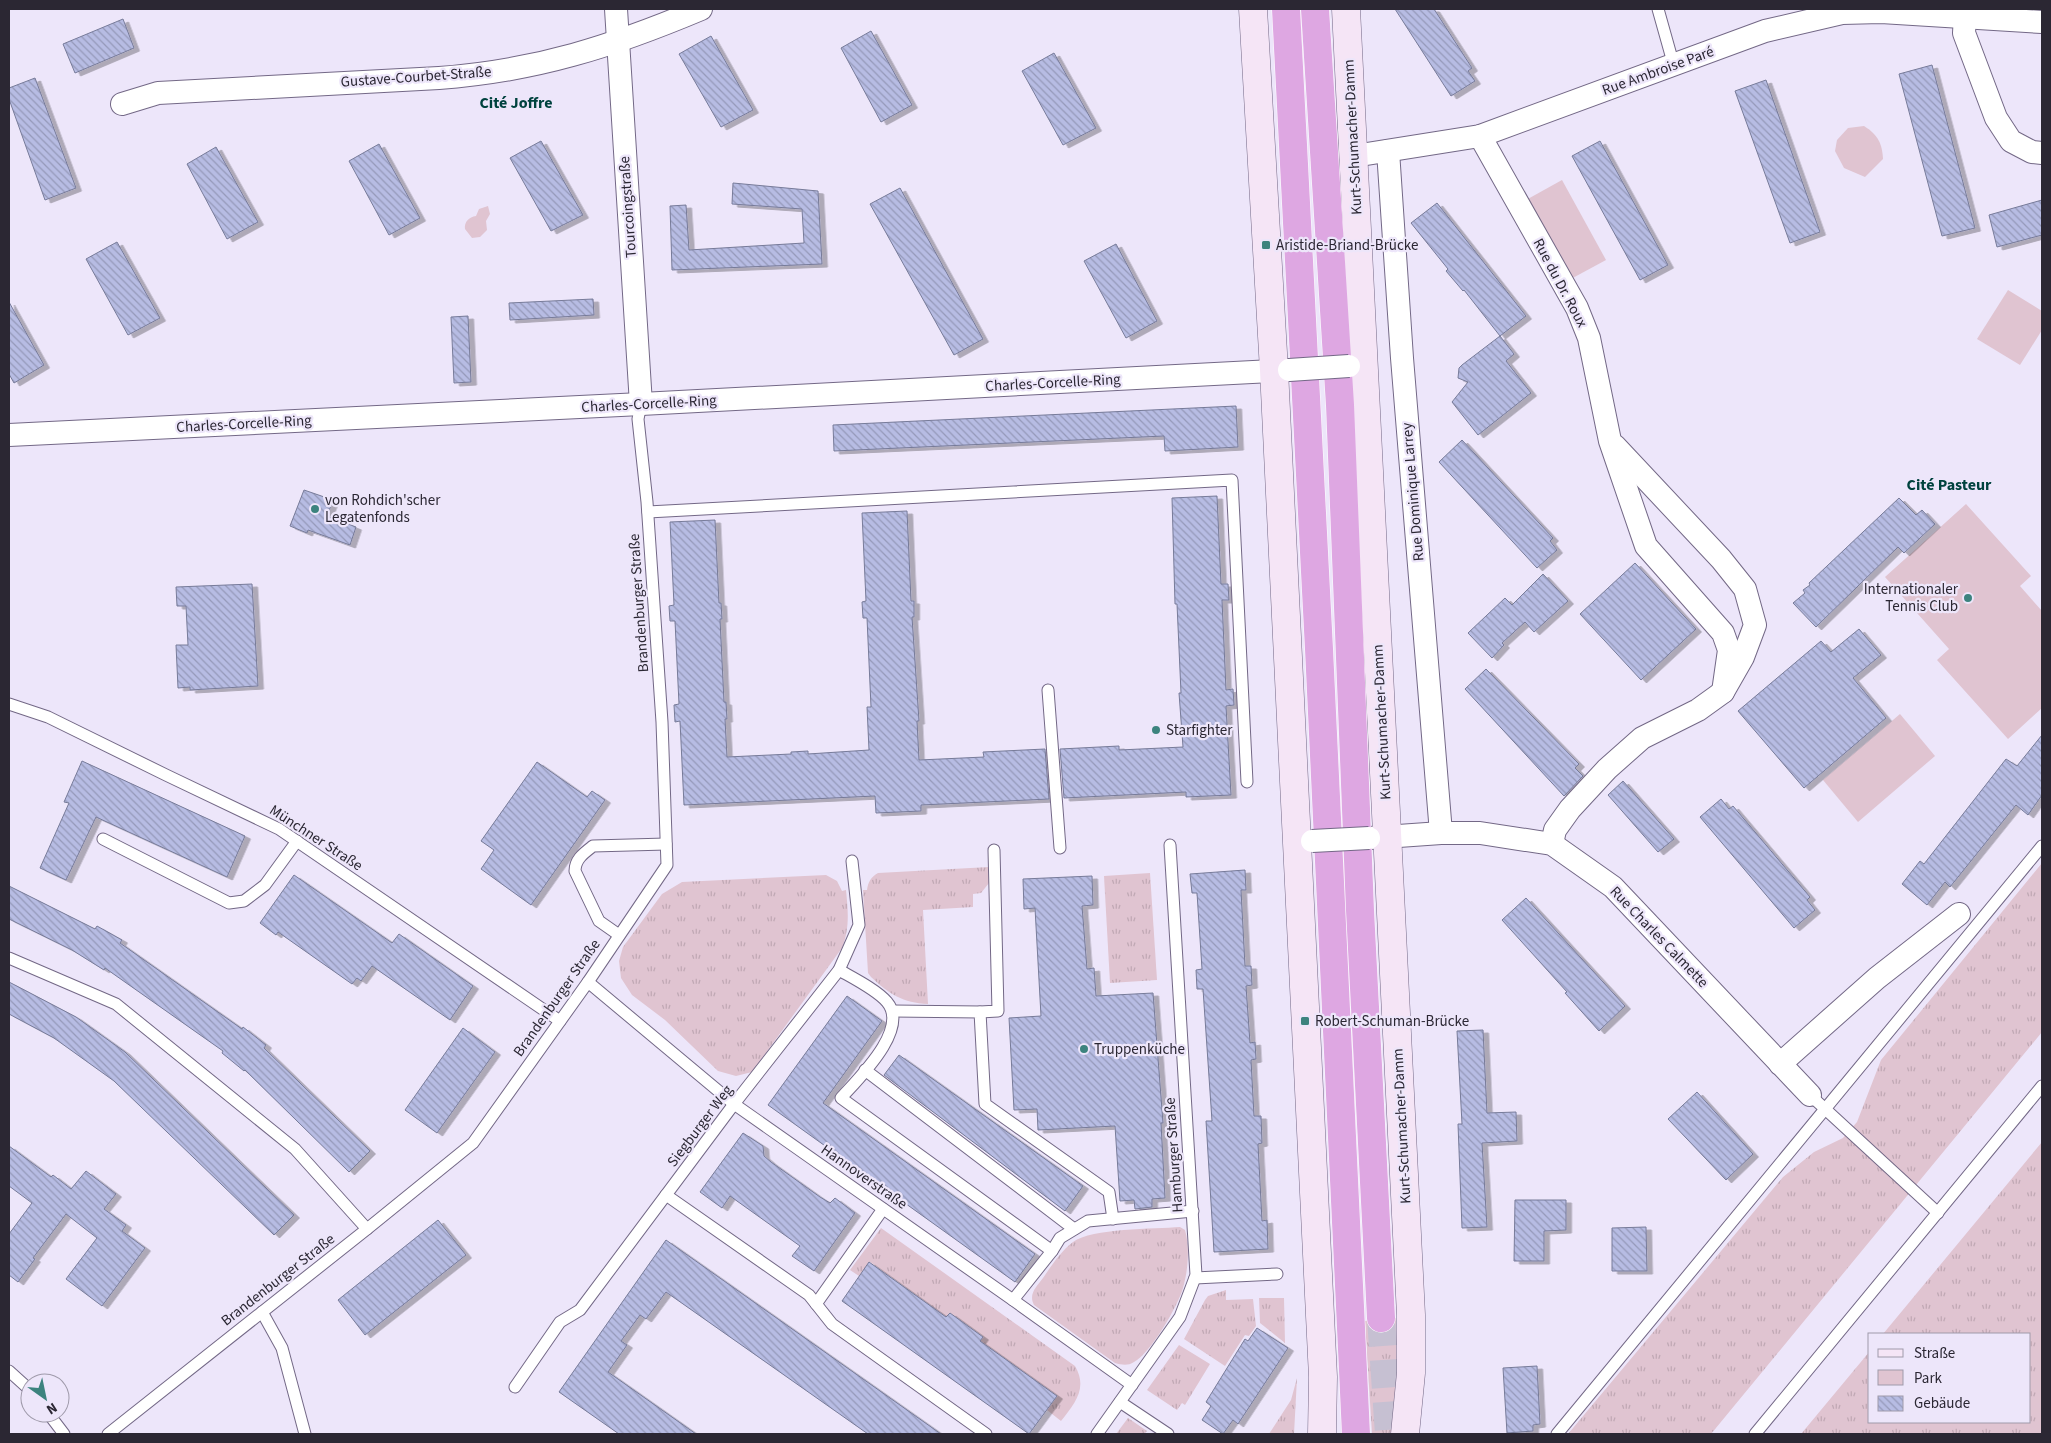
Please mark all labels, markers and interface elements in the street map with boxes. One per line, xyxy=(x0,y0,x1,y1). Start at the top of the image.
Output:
street label: Rue Ambroise Paré xyxy=(1599,41,1717,101)
street label: Kurt-Schumacher-Damm xyxy=(1338,59,1368,215)
street label: Gustave-Courbet-Straße xyxy=(340,61,492,93)
district label: Cité Joffre xyxy=(479,92,553,114)
street label: Tourcoingstraße xyxy=(614,155,642,259)
place label: Aristide-Briand-Brücke xyxy=(1276,235,1418,256)
street label: Rue du Dr. Roux xyxy=(1528,235,1592,332)
marker: Aristide-Briand-Brücke xyxy=(1260,239,1272,251)
street label: Charles-Corcelle-Ring xyxy=(985,369,1122,397)
street label: Charles-Corcelle-Ring xyxy=(581,390,718,418)
street label: Charles-Corcelle-Ring xyxy=(176,410,313,438)
street label: Rue Dominique Larrey xyxy=(1396,422,1430,562)
district label: Cité Pasteur xyxy=(1907,474,1992,496)
place label: von Rohdich'scher Legatenfonds xyxy=(325,490,441,528)
marker: von Rohdich'scher Legatenfonds xyxy=(309,503,321,515)
street label: Brandenburger Straße xyxy=(624,533,654,673)
place label: Internationaler Tennis Club xyxy=(1864,579,1959,617)
marker: Internationaler Tennis Club xyxy=(1962,592,1974,604)
street label: Kurt-Schumacher-Damm xyxy=(1367,644,1397,800)
place label: Starfighter xyxy=(1166,720,1233,741)
marker: Starfighter xyxy=(1150,724,1162,736)
street label: Münchner Straße xyxy=(265,800,367,876)
street label: Rue Charles Calmette xyxy=(1605,882,1713,992)
street label: Brandenburger Straße xyxy=(508,935,606,1061)
place label: Robert-Schuman-Brücke xyxy=(1315,1011,1469,1032)
marker: Robert-Schuman-Brücke xyxy=(1299,1015,1311,1027)
place label: Truppenküche xyxy=(1094,1039,1185,1060)
marker: Truppenküche xyxy=(1078,1043,1090,1055)
street label: Kurt-Schumacher-Damm xyxy=(1387,1048,1417,1204)
street label: Siegburger Weg xyxy=(662,1080,738,1171)
street label: Hamburger Straße xyxy=(1159,1097,1189,1213)
street label: Hannoverstraße xyxy=(817,1139,911,1215)
street label: Brandenburger Straße xyxy=(217,1229,339,1331)
legend xyxy=(1868,1333,2031,1423)
text: Straße xyxy=(1914,1343,1955,1364)
text: Park xyxy=(1914,1368,1943,1389)
north arrow xyxy=(20,1373,70,1423)
text: Gebäude xyxy=(1914,1393,1970,1414)
text: N xyxy=(42,1397,61,1419)

